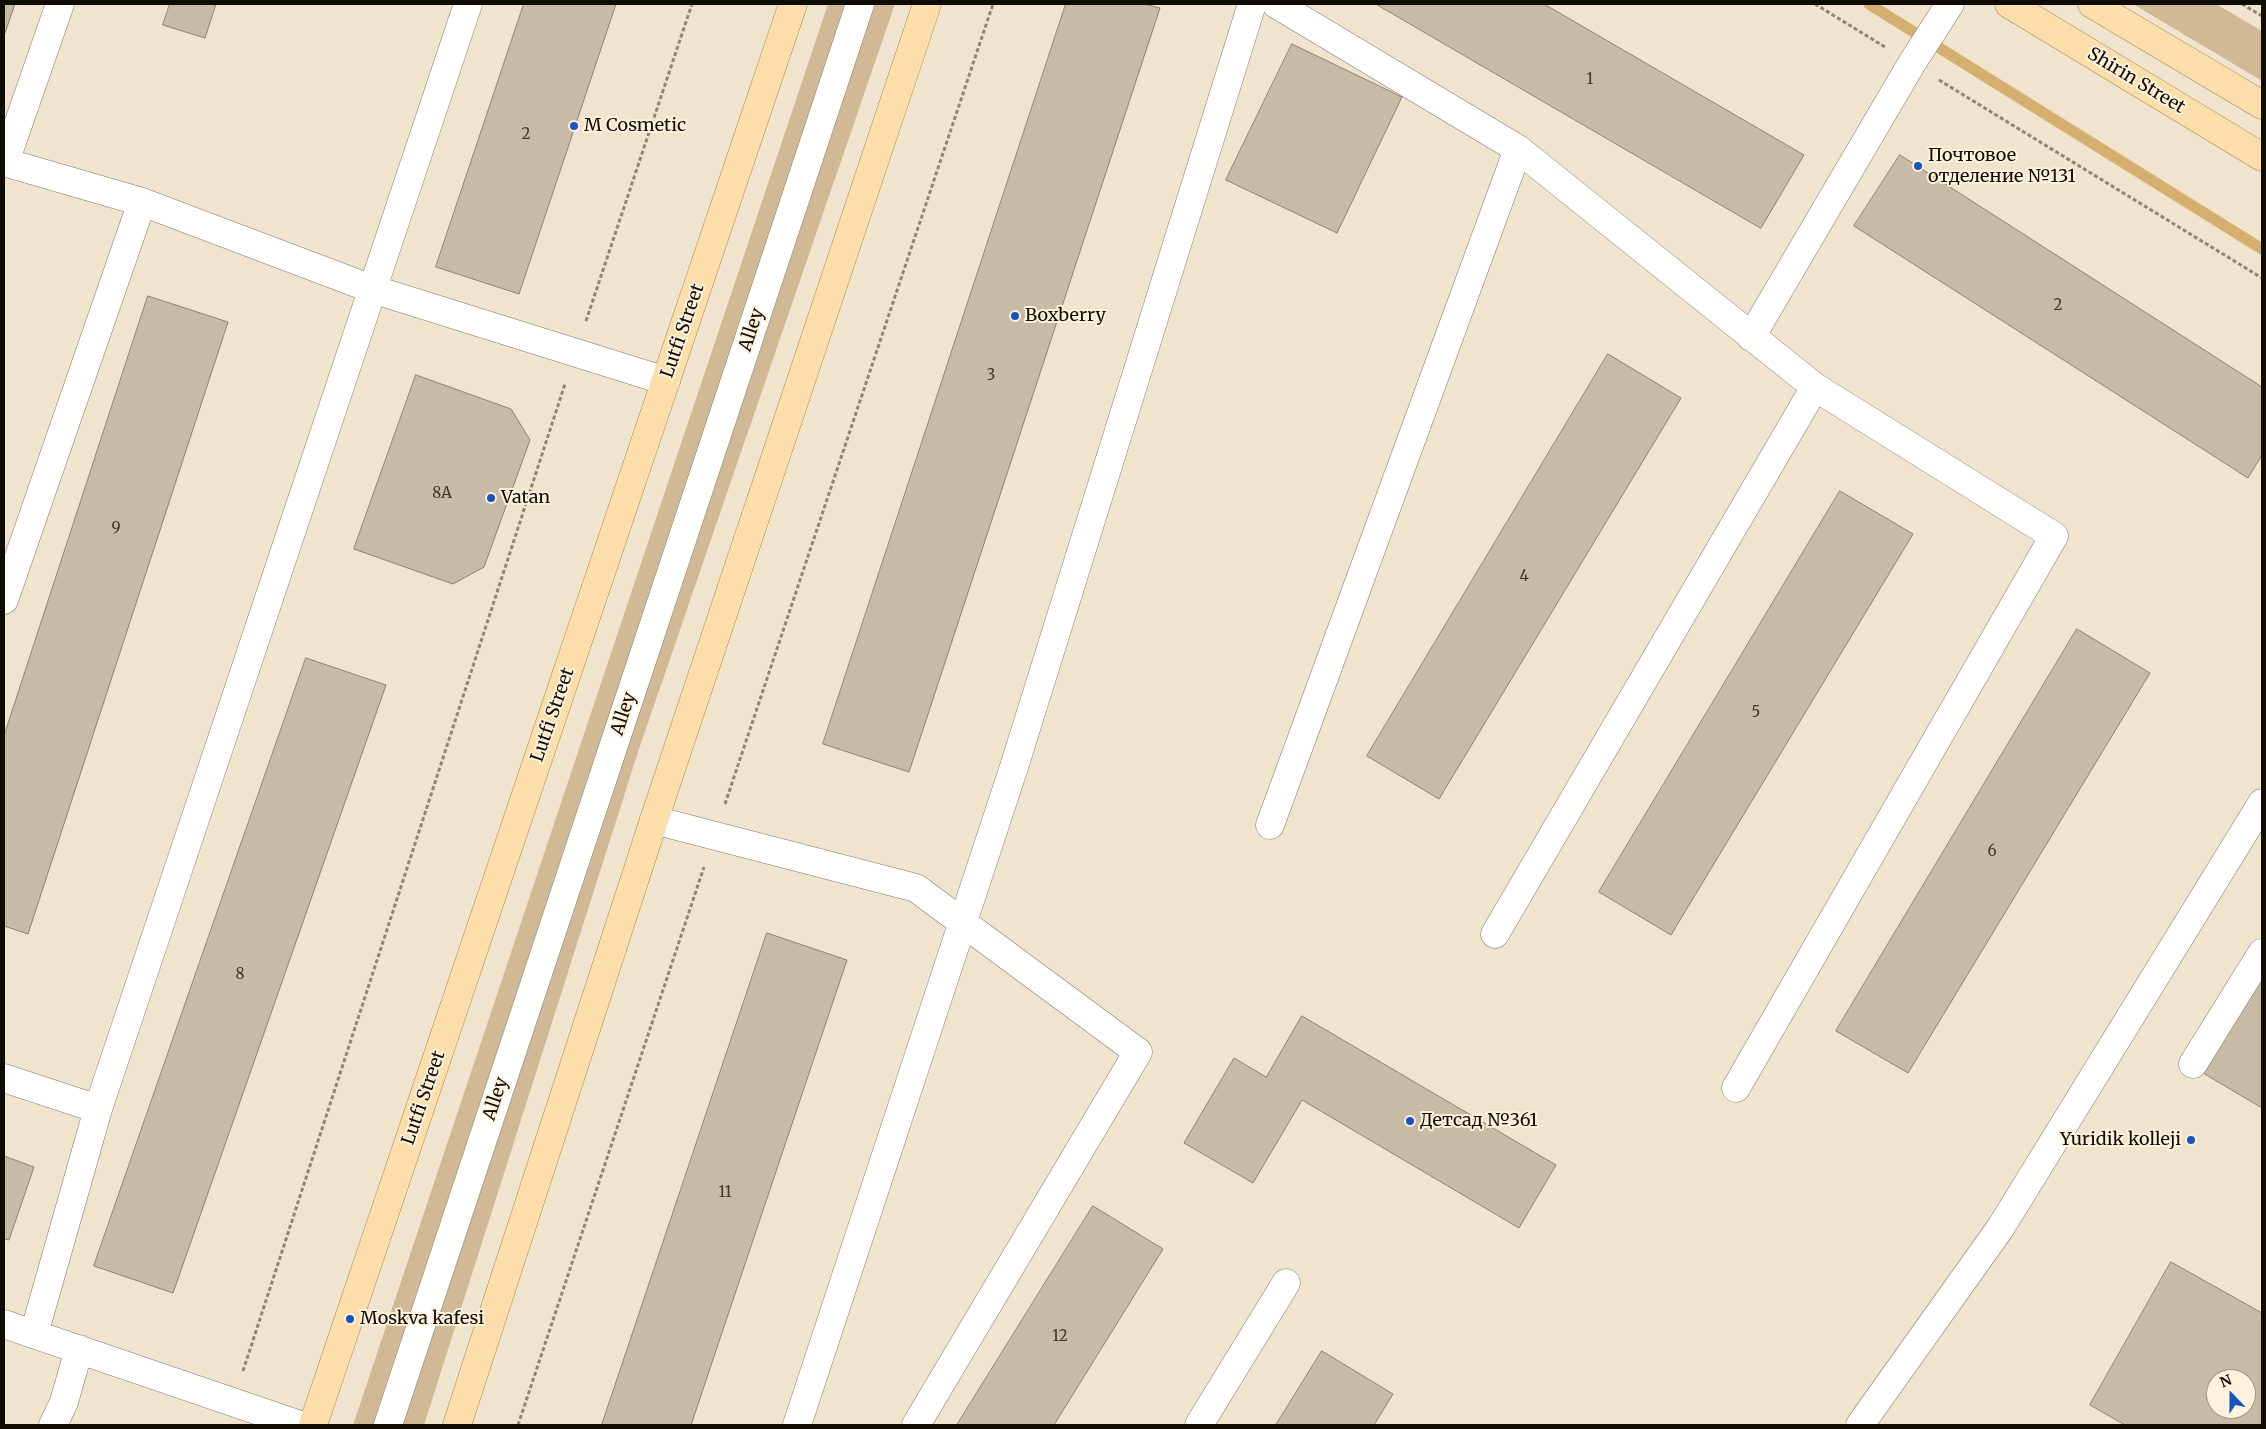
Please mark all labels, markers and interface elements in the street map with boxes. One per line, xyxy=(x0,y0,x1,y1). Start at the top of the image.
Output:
street label: Shirin Street xyxy=(2083,43,2189,119)
house number: 1 xyxy=(1587,71,1593,89)
place label: M Cosmetic xyxy=(584,115,686,137)
marker: M Cosmetic xyxy=(568,120,580,132)
house number: 2 xyxy=(522,126,530,144)
place label: Почтовое отделение №131 xyxy=(1928,145,2076,188)
marker: Почтовое отделение №131 xyxy=(1912,160,1924,172)
street label: Lutfi Street xyxy=(657,281,709,381)
house number: 2 xyxy=(2054,297,2062,315)
place label: Boxberry xyxy=(1025,305,1106,327)
street label: Alley xyxy=(735,306,769,354)
marker: Boxberry xyxy=(1009,310,1021,322)
house number: 3 xyxy=(987,367,995,385)
house number: 8A xyxy=(432,485,452,503)
place label: Vatan xyxy=(501,487,550,509)
marker: Vatan xyxy=(485,492,497,504)
house number: 9 xyxy=(111,520,121,538)
house number: 4 xyxy=(1519,568,1529,586)
street label: Lutfi Street xyxy=(527,665,579,765)
street label: Alley xyxy=(607,690,641,738)
house number: 5 xyxy=(1752,704,1760,722)
house number: 6 xyxy=(1987,843,1997,861)
house number: 8 xyxy=(236,966,244,984)
street label: Lutfi Street xyxy=(398,1048,450,1148)
street label: Alley xyxy=(479,1075,513,1123)
place label: Детсад №361 xyxy=(1420,1110,1538,1132)
marker: Детсад №361 xyxy=(1404,1115,1416,1127)
place label: Yuridik kolleji xyxy=(2060,1129,2181,1151)
marker: Yuridik kolleji xyxy=(2185,1134,2197,1146)
house number: 11 xyxy=(718,1184,732,1202)
place label: Moskva kafesi xyxy=(360,1308,484,1330)
marker: Moskva kafesi xyxy=(344,1313,356,1325)
house number: 12 xyxy=(1052,1328,1068,1346)
north arrow xyxy=(2206,1369,2256,1419)
text: N xyxy=(2217,1371,2234,1391)

